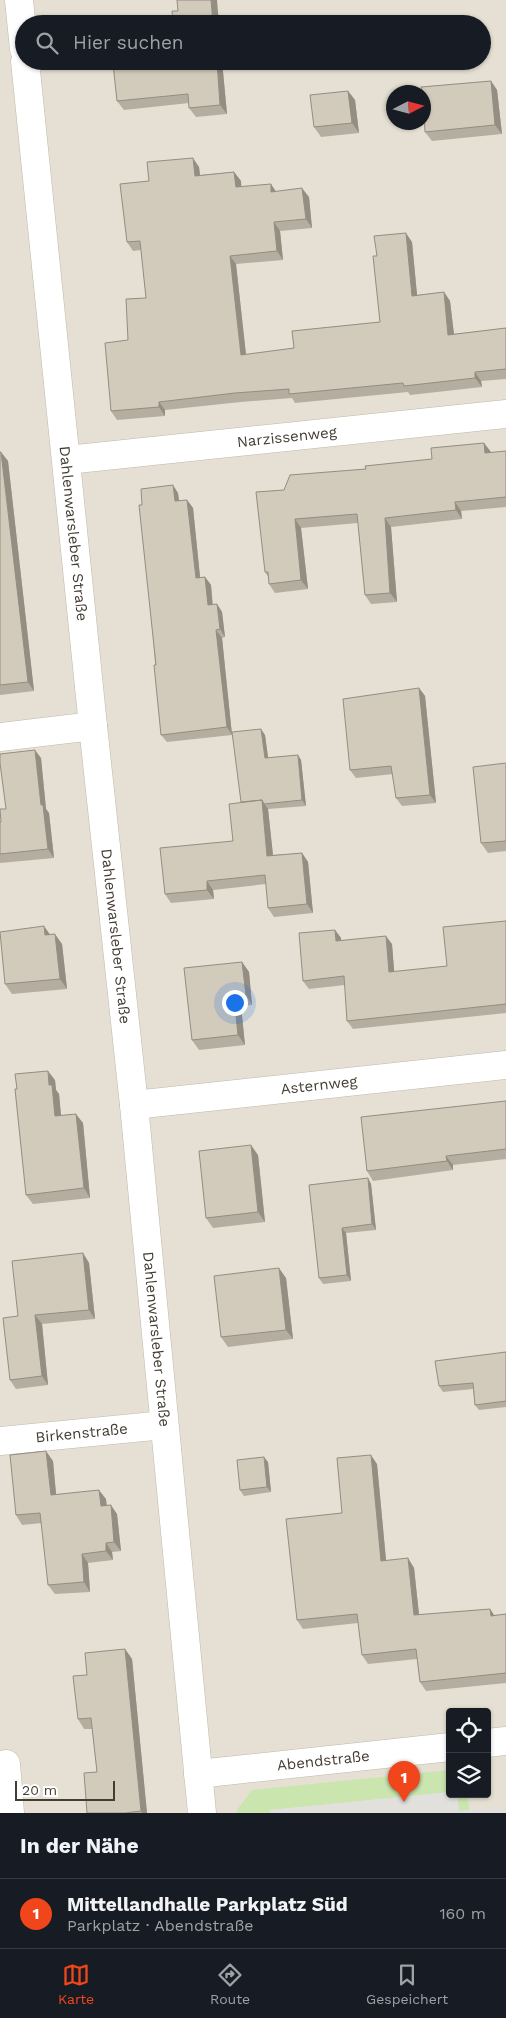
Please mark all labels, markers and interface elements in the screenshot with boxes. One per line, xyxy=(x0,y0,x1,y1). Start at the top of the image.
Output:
search box xyxy=(15,15,491,70)
icon: search xyxy=(33,29,61,57)
text: Hier suchen xyxy=(73,31,184,54)
north arrow xyxy=(386,85,431,130)
street label: Narzissenweg xyxy=(236,423,338,451)
street label: Dahlenwarsleber Straße xyxy=(55,445,91,622)
street label: Dahlenwarsleber Straße xyxy=(97,848,134,1025)
your location xyxy=(222,990,248,1016)
street label: Asternweg xyxy=(280,1072,358,1098)
street label: Dahlenwarsleber Straße xyxy=(139,1251,174,1428)
street label: Birkenstraße xyxy=(35,1420,129,1446)
map controls xyxy=(446,1708,491,1798)
button: locate xyxy=(446,1708,491,1753)
street label: Abendstraße xyxy=(276,1747,371,1774)
button: layers xyxy=(446,1753,491,1798)
pin: 1 xyxy=(388,1761,420,1802)
scale bar xyxy=(15,1778,115,1801)
text: 20 m xyxy=(22,1782,57,1798)
text: In der Nähe xyxy=(20,1833,139,1858)
text: Mittellandhalle Parkplatz Süd xyxy=(67,1893,348,1916)
text: 1 xyxy=(33,1904,39,1923)
text: 160 m xyxy=(439,1904,486,1923)
text: Parkplatz · Abendstraße xyxy=(67,1916,254,1935)
tab: Karte xyxy=(58,1961,94,2007)
tab: Route xyxy=(210,1961,250,2007)
tab: Gespeichert xyxy=(366,1961,448,2007)

